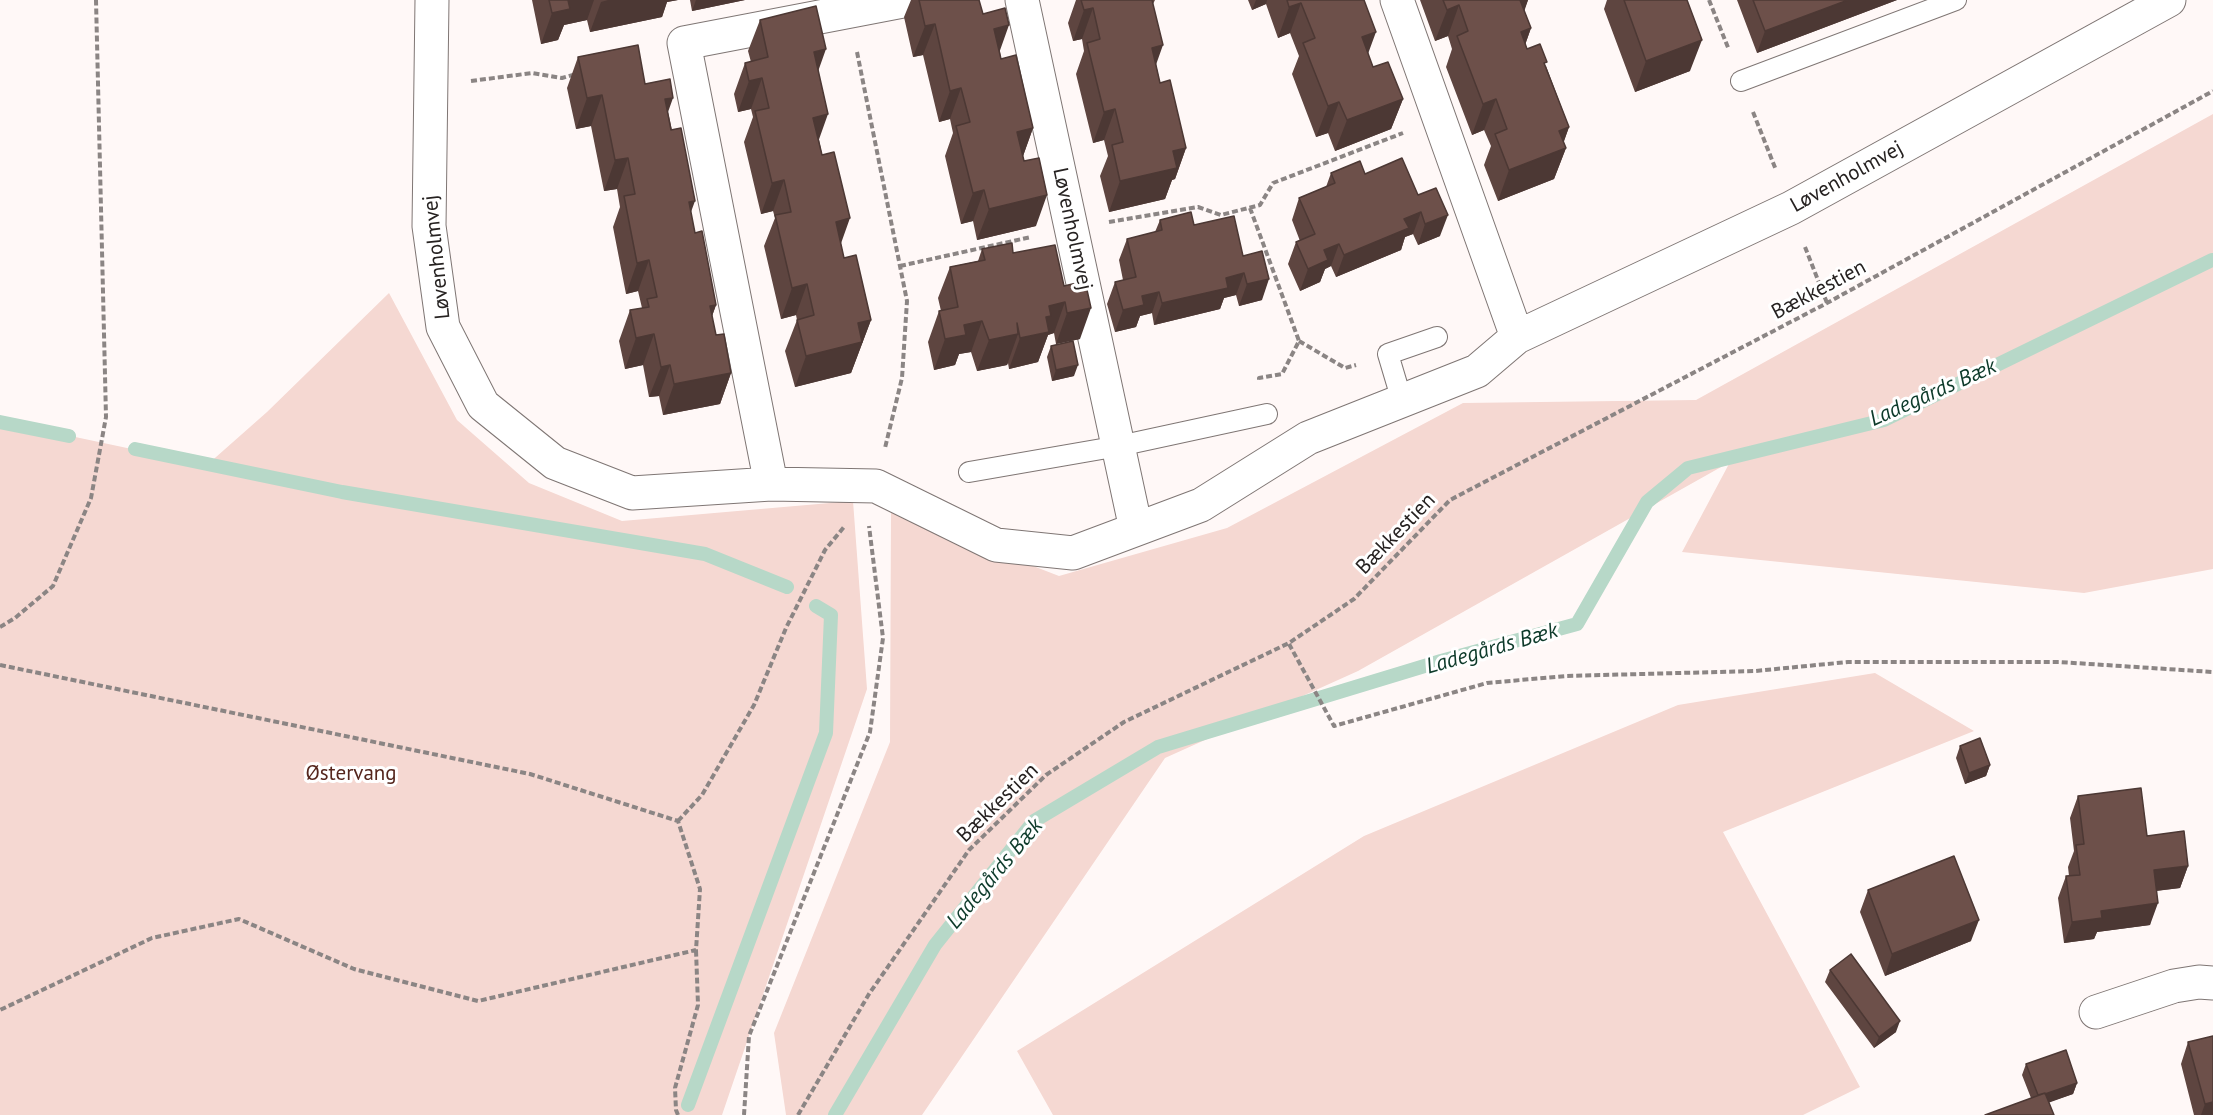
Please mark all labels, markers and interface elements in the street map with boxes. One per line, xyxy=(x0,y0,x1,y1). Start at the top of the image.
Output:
street label: Løvenholmvej xyxy=(1786,136,1908,218)
street label: Løvenholmvej xyxy=(1047,165,1097,293)
street label: Løvenholmvej xyxy=(418,194,456,320)
street label: Bækkestien xyxy=(1767,255,1871,325)
water label: Ladegårds Bæk xyxy=(1866,353,2000,433)
street label: Bækkestien xyxy=(1351,488,1441,580)
water label: Ladegårds Bæk xyxy=(1423,618,1561,680)
street label: Bækkestien xyxy=(952,758,1044,848)
park label: Østervang xyxy=(305,761,397,787)
water label: Ladegårds Bæk xyxy=(941,814,1049,934)

